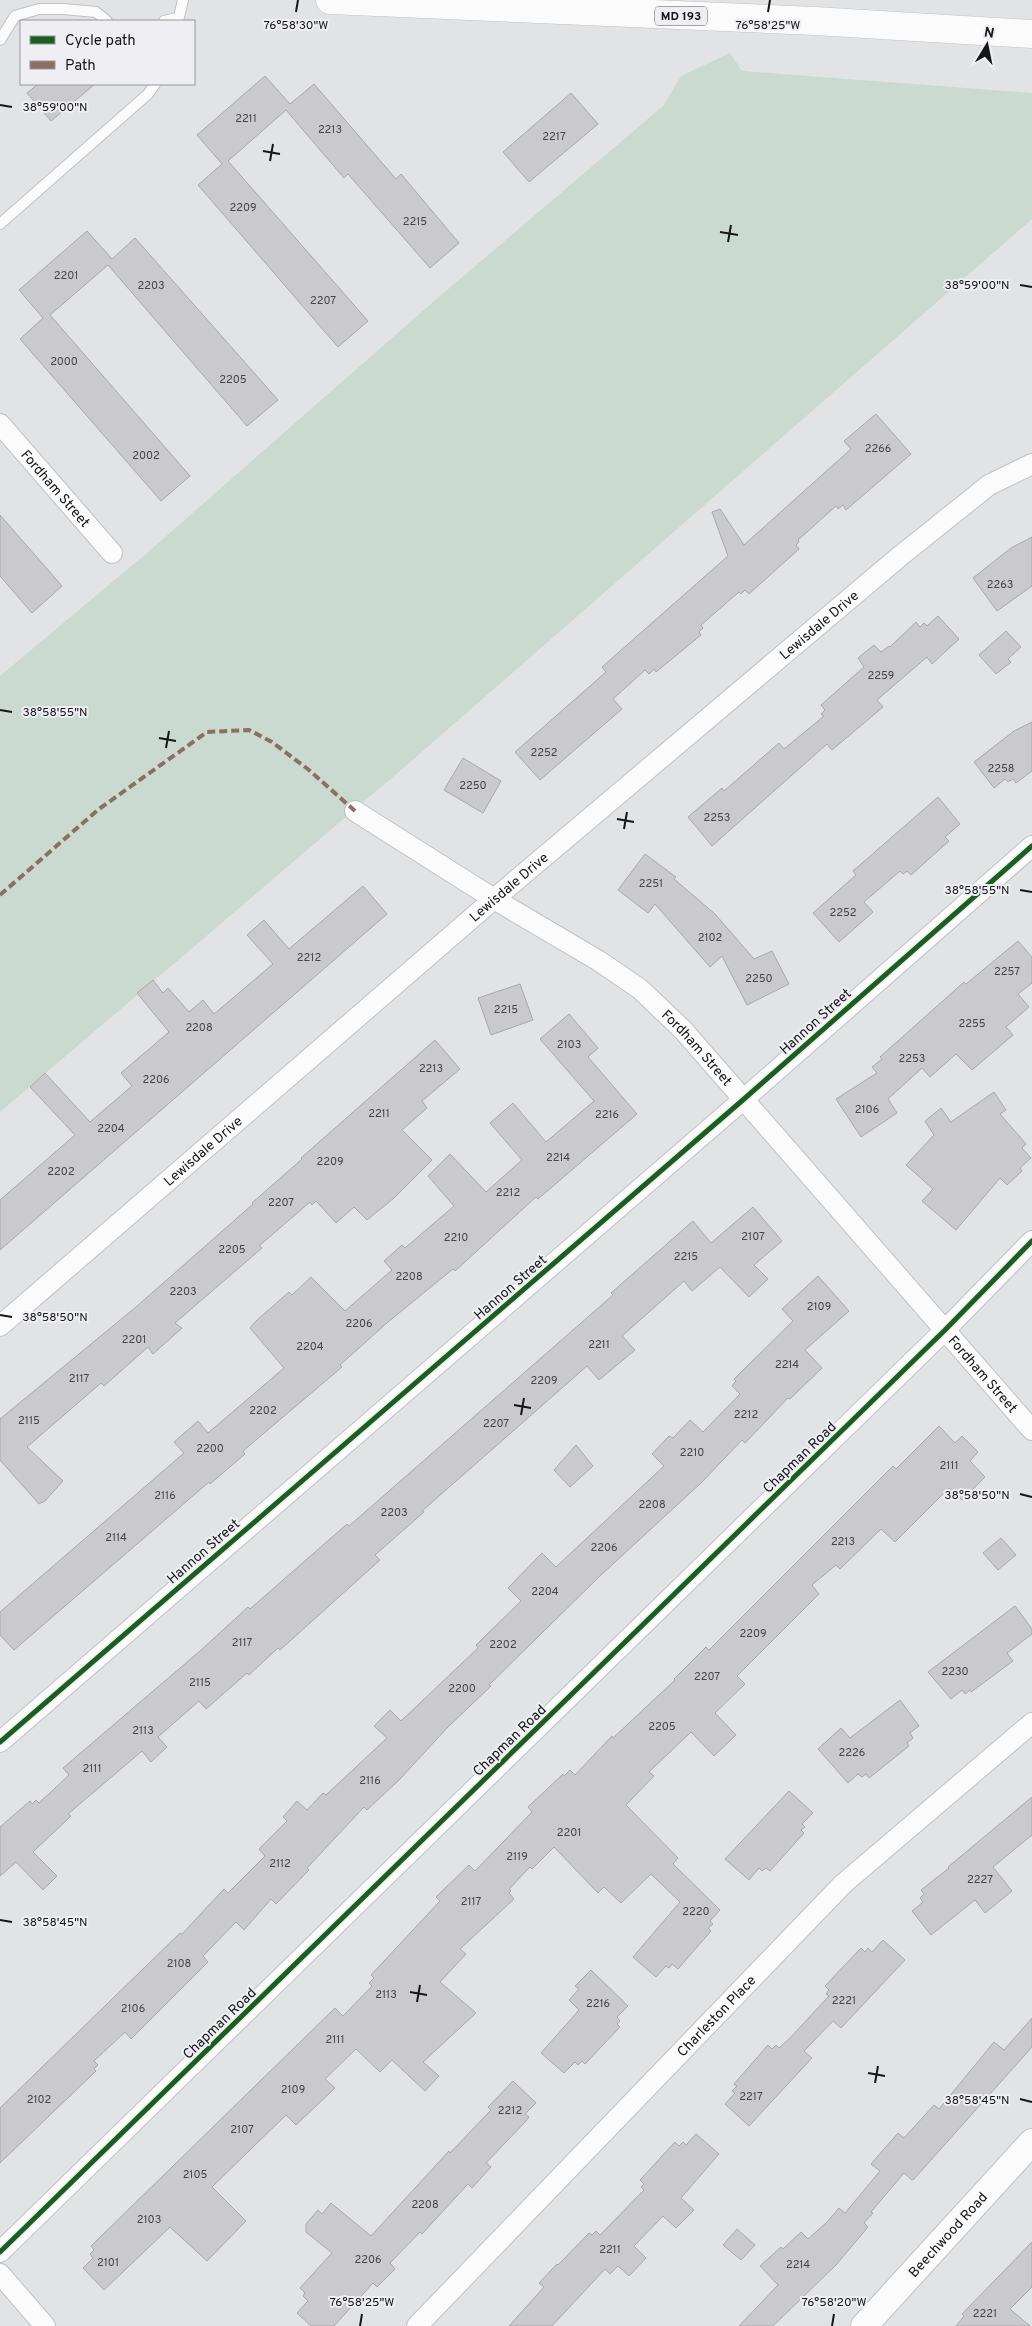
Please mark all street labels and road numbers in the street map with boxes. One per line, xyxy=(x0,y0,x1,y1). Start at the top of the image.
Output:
road number: MD 193 xyxy=(655,7,707,26)
street label: Fordham Street xyxy=(16,447,93,531)
street label: Lewisdale Drive xyxy=(777,588,863,664)
street label: Lewisdale Drive xyxy=(467,850,553,926)
street label: Hannon Street xyxy=(777,986,855,1059)
street label: Fordham Street xyxy=(657,1007,735,1090)
street label: Lewisdale Drive xyxy=(161,1113,246,1190)
street label: Hannon Street xyxy=(471,1252,551,1324)
street label: Fordham Street xyxy=(944,1333,1020,1417)
street label: Chapman Road xyxy=(760,1419,840,1497)
street label: Hannon Street xyxy=(164,1516,244,1588)
street label: Chapman Road xyxy=(470,1702,550,1780)
street label: Charleston Place xyxy=(674,1973,760,2061)
street label: Chapman Road xyxy=(180,1985,260,2063)
street label: Beechwood Road xyxy=(906,2189,992,2282)

